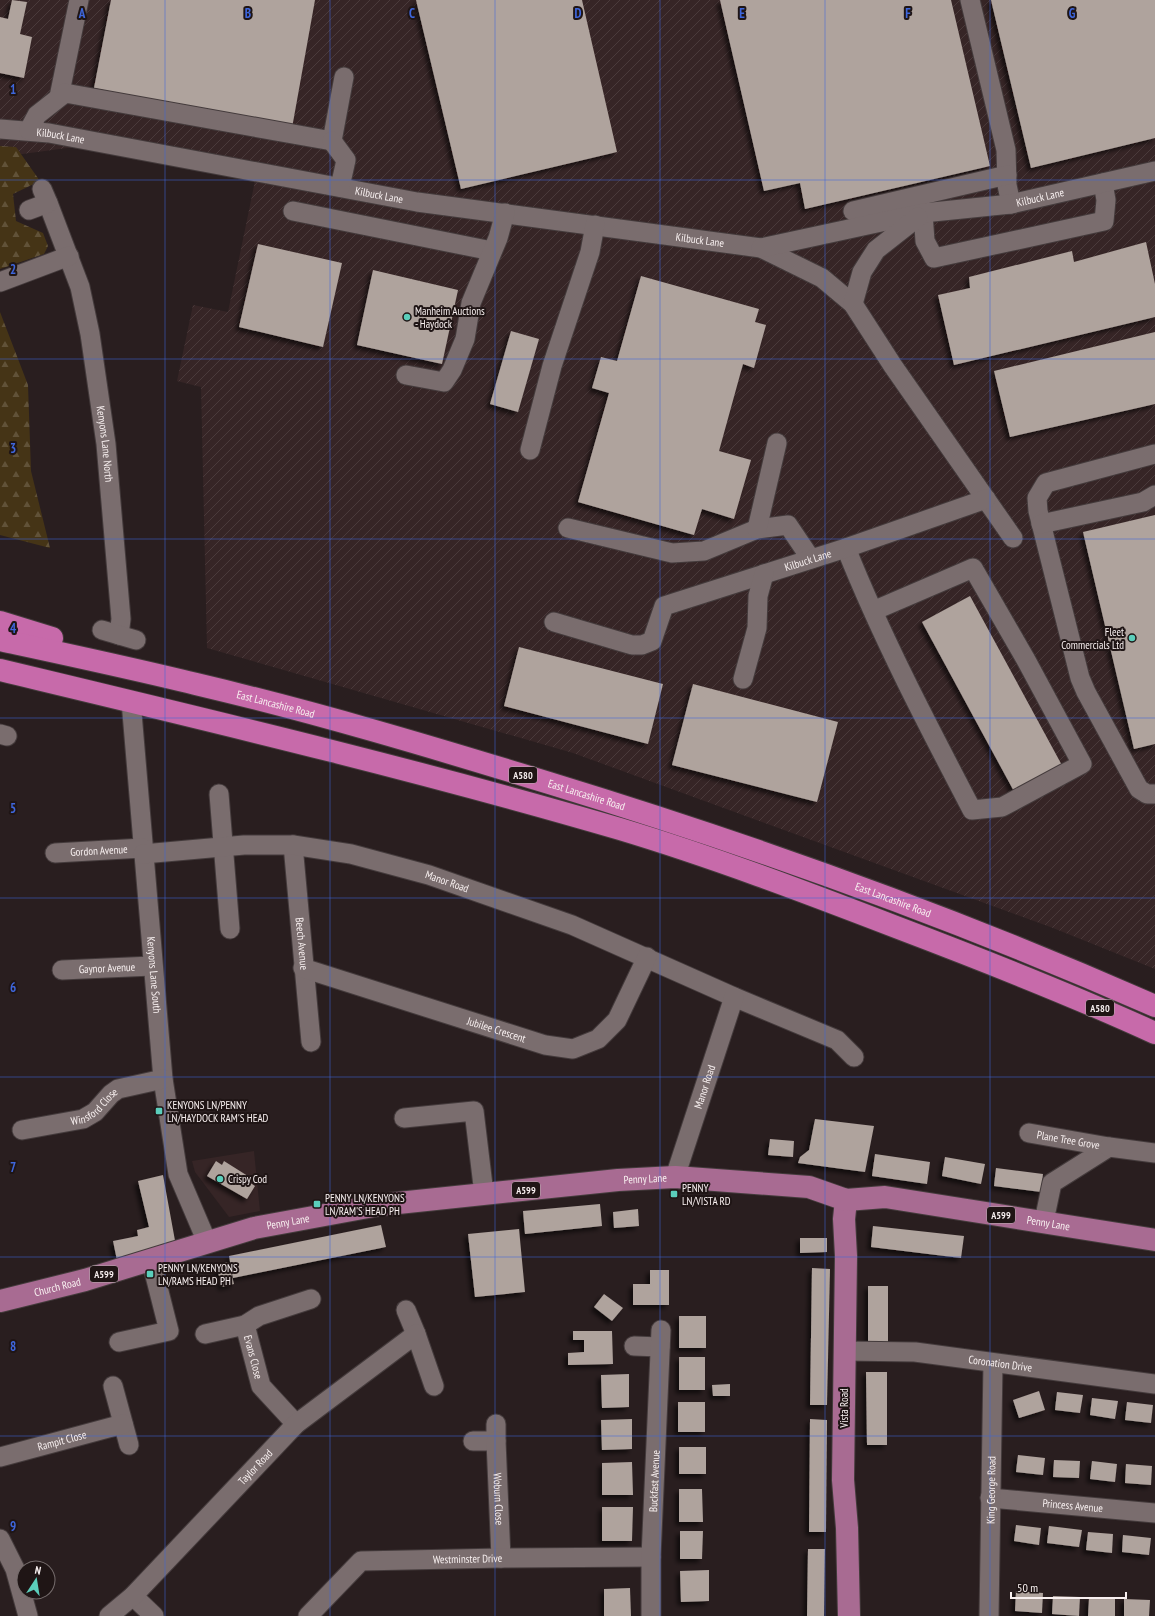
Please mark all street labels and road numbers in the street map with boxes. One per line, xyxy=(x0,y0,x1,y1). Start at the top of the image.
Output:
street label: Kilbuck Lane xyxy=(36,125,86,147)
street label: Kilbuck Lane xyxy=(354,184,405,206)
street label: Kilbuck Lane xyxy=(1015,185,1066,210)
street label: Kilbuck Lane xyxy=(675,230,725,250)
street label: Kenyons Lane North xyxy=(94,405,116,483)
street label: Kilbuck Lane xyxy=(783,546,833,574)
street label: East Lancashire Road xyxy=(235,687,316,721)
road number: A580 xyxy=(509,767,537,783)
street label: East Lancashire Road xyxy=(546,776,627,813)
street label: Gordon Avenue xyxy=(70,842,128,859)
street label: Manor Road xyxy=(423,867,471,895)
street label: East Lancashire Road xyxy=(853,879,933,920)
street label: Beech Avenue xyxy=(293,917,311,971)
street label: Kenyons Lane South xyxy=(144,936,164,1014)
street label: Gaynor Avenue xyxy=(78,960,136,976)
road number: A580 xyxy=(1086,1000,1114,1016)
street label: Jubilee Crescent xyxy=(464,1013,528,1045)
street label: Manor Road xyxy=(691,1063,718,1110)
street label: Winsford Close xyxy=(70,1084,121,1128)
street label: Plane Tree Grove xyxy=(1036,1128,1101,1152)
street label: Penny Lane xyxy=(623,1170,668,1187)
road number: A599 xyxy=(512,1182,540,1198)
road number: A599 xyxy=(987,1207,1015,1223)
street label: Penny Lane xyxy=(266,1211,311,1233)
street label: Penny Lane xyxy=(1026,1213,1071,1233)
road number: A599 xyxy=(90,1266,118,1282)
street label: Church Road xyxy=(32,1274,82,1299)
street label: Evans Close xyxy=(241,1333,266,1381)
street label: Coronation Drive xyxy=(968,1352,1033,1375)
street label: Vista Road xyxy=(837,1388,851,1429)
street label: Rampit Close xyxy=(36,1427,88,1454)
street label: Taylor Road xyxy=(235,1446,276,1488)
street label: Buckfast Avenue xyxy=(646,1449,663,1512)
street label: King George Road xyxy=(983,1456,999,1524)
street label: Woburn Close xyxy=(490,1473,507,1526)
street label: Princess Avenue xyxy=(1042,1496,1104,1515)
street label: Westminster Drive xyxy=(433,1551,503,1566)

